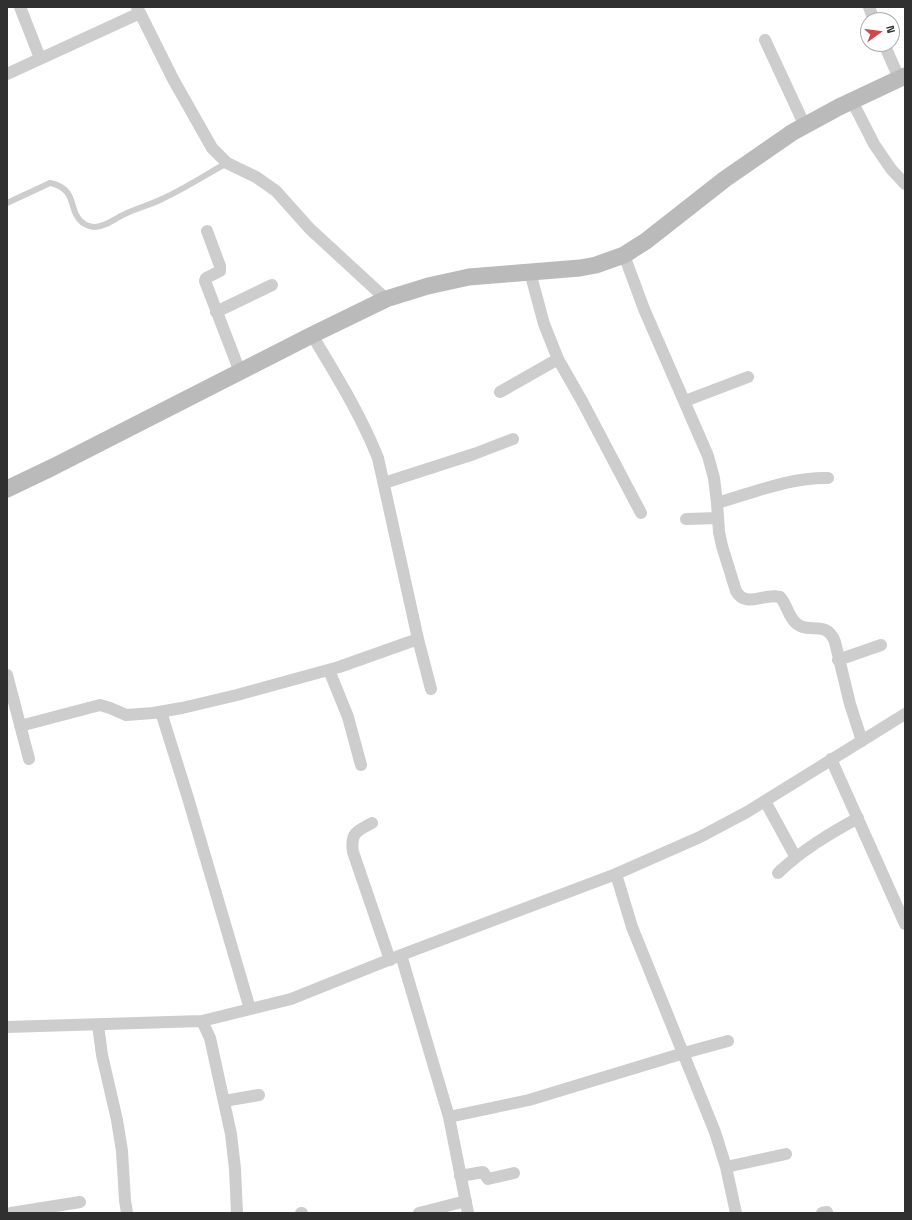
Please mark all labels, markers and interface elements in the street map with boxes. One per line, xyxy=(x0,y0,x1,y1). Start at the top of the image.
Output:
north arrow xyxy=(860,12,900,52)
text: N xyxy=(883,24,898,35)

